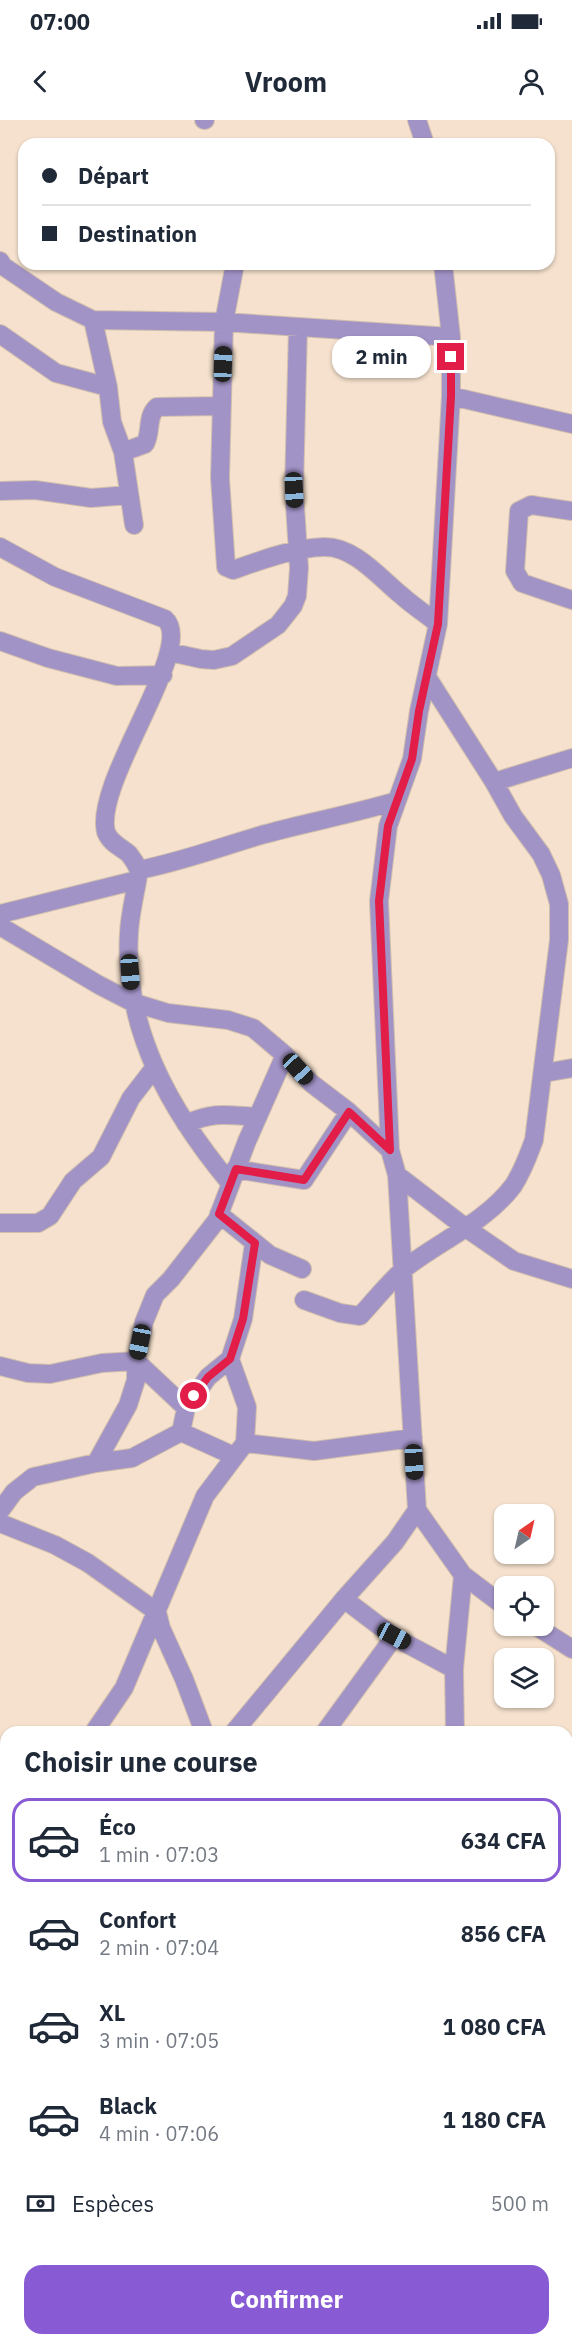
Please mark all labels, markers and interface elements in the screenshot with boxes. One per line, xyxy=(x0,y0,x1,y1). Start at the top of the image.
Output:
text: 07:00 xyxy=(30,7,90,36)
text: Vroom xyxy=(245,64,327,99)
icon: back xyxy=(24,65,57,98)
icon: person xyxy=(515,65,548,98)
text: Départ xyxy=(78,161,149,190)
text: Destination xyxy=(78,219,197,248)
callout: 2 min xyxy=(331,336,430,378)
text: 2 min xyxy=(355,343,408,370)
route end xyxy=(437,343,464,370)
car xyxy=(213,346,233,382)
car xyxy=(284,472,304,508)
car xyxy=(120,953,140,991)
car xyxy=(279,1050,317,1088)
car xyxy=(128,1323,152,1361)
route start xyxy=(180,1382,207,1409)
car xyxy=(404,1444,424,1480)
north arrow xyxy=(494,1504,554,1564)
map controls xyxy=(494,1504,554,1708)
button: locate xyxy=(494,1576,554,1636)
car xyxy=(374,1620,414,1652)
button: layers xyxy=(494,1648,554,1708)
text: Choisir une course xyxy=(24,1744,258,1779)
text: Éco xyxy=(99,1812,136,1841)
icon: car xyxy=(27,1813,81,1867)
text: 634 CFA xyxy=(461,1826,546,1855)
text: 1 min · 07:03 xyxy=(99,1841,219,1868)
text: Confort xyxy=(99,1905,177,1934)
icon: car xyxy=(27,1906,81,1960)
text: 856 CFA xyxy=(461,1919,546,1948)
text: 2 min · 07:04 xyxy=(99,1934,219,1961)
text: XL xyxy=(99,1998,125,2027)
icon: car xyxy=(27,1999,81,2053)
text: 1 080 CFA xyxy=(442,2012,546,2041)
text: 3 min · 07:05 xyxy=(99,2027,219,2054)
text: Black xyxy=(99,2091,157,2120)
icon: car xyxy=(27,2092,81,2146)
text: 1 180 CFA xyxy=(442,2105,546,2134)
text: 4 min · 07:06 xyxy=(99,2120,219,2147)
icon: cash xyxy=(24,2187,57,2220)
text: Espèces xyxy=(72,2189,154,2218)
text: 500 m xyxy=(491,2190,549,2217)
button: Confirmer xyxy=(24,2265,549,2334)

